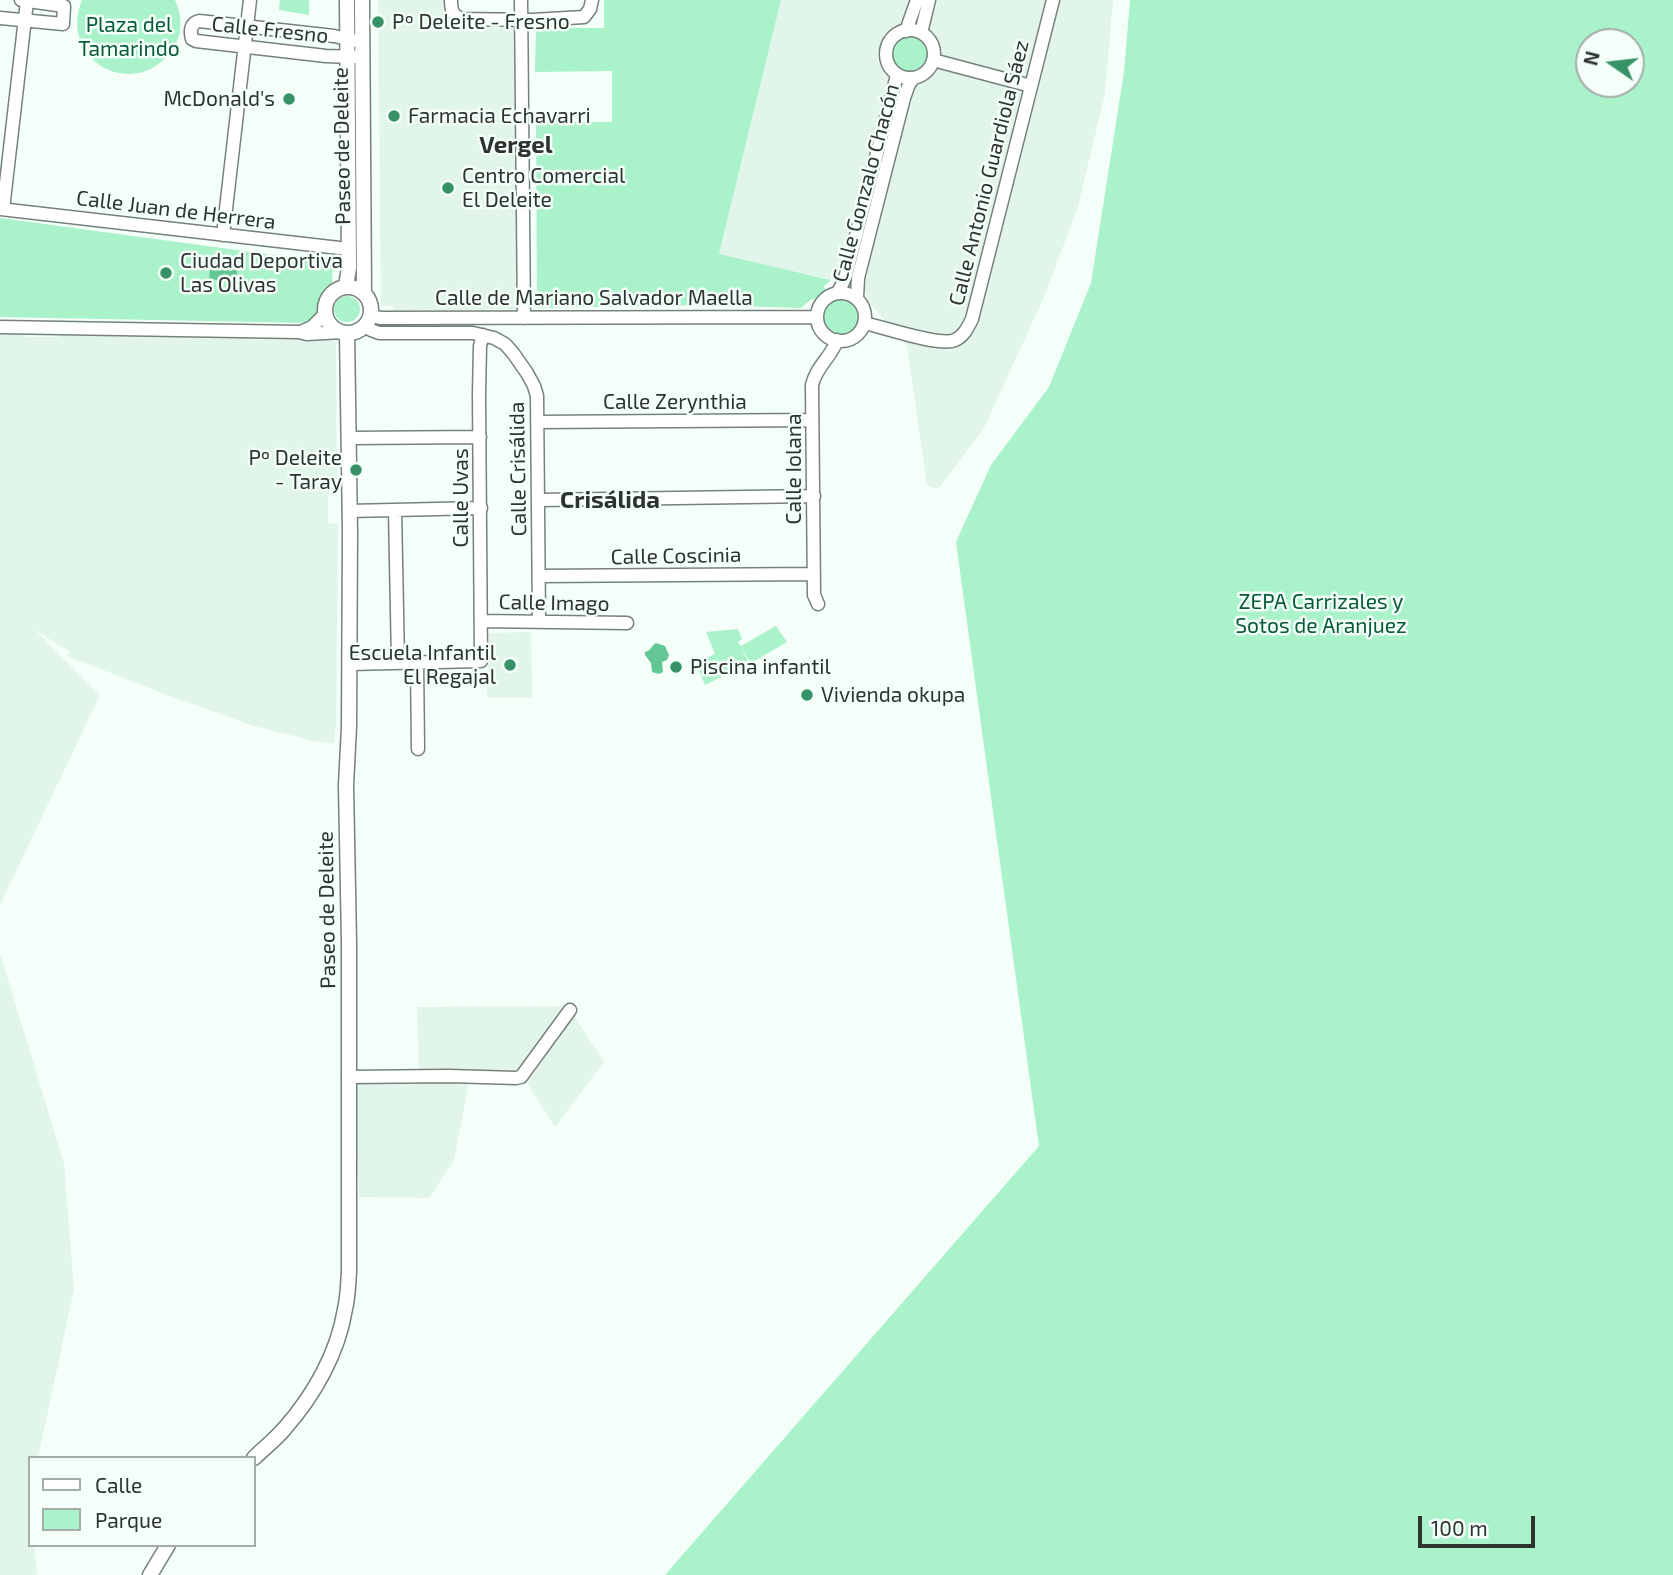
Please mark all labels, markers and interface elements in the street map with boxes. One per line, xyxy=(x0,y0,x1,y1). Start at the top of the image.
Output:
place label: Pº Deleite - Fresno xyxy=(392,9,570,35)
street label: Calle Fresno xyxy=(210,11,330,49)
park label: Plaza del Tamarindo xyxy=(78,12,180,62)
marker: Pº Deleite - Fresno xyxy=(370,14,386,30)
north arrow xyxy=(1575,28,1645,98)
street label: Calle Antonio Guardiola Sáez xyxy=(944,38,1034,308)
text: N xyxy=(1578,49,1604,68)
street label: Paseo de Deleite xyxy=(328,67,356,225)
street label: Calle Gonzalo Chacón xyxy=(827,81,905,285)
place label: McDonald's xyxy=(163,86,275,112)
marker: McDonald's xyxy=(281,91,297,107)
place label: Farmacia Echavarri xyxy=(408,103,591,129)
marker: Farmacia Echavarri xyxy=(386,108,402,124)
district label: Vergel xyxy=(479,131,553,159)
place label: Centro Comercial El Deleite xyxy=(462,163,625,213)
marker: Centro Comercial El Deleite xyxy=(440,180,456,196)
street label: Calle Juan de Herrera xyxy=(75,185,277,235)
place label: Ciudad Deportiva Las Olivas xyxy=(180,248,343,298)
marker: Ciudad Deportiva Las Olivas xyxy=(158,265,174,281)
street label: Calle de Mariano Salvador Maella xyxy=(435,285,753,311)
street label: Calle Zerynthia xyxy=(603,389,747,415)
street label: Calle Crisálida xyxy=(504,401,532,537)
street label: Calle Iolana xyxy=(781,414,807,524)
place label: Pº Deleite - Taray xyxy=(248,445,342,495)
street label: Calle Uvas xyxy=(448,448,474,548)
marker: Pº Deleite - Taray xyxy=(348,462,364,478)
district label: Crisálida xyxy=(560,486,660,514)
street label: Calle Coscinia xyxy=(610,542,742,570)
street label: Calle Imago xyxy=(498,589,610,617)
park label: ZEPA Carrizales y Sotos de Aranjuez xyxy=(1235,589,1407,639)
place label: Escuela Infantil El Regajal xyxy=(349,640,496,690)
place label: Piscina infantil xyxy=(690,654,831,680)
marker: Escuela Infantil El Regajal xyxy=(502,657,518,673)
marker: Piscina infantil xyxy=(668,659,684,675)
place label: Vivienda okupa xyxy=(821,682,965,708)
marker: Vivienda okupa xyxy=(799,687,815,703)
street label: Paseo de Deleite xyxy=(313,831,341,989)
legend xyxy=(28,1456,256,1547)
text: Calle xyxy=(95,1472,142,1497)
scale bar xyxy=(1421,1502,1538,1546)
text: Parque xyxy=(95,1507,162,1532)
text: 100 m xyxy=(1431,1515,1488,1540)

